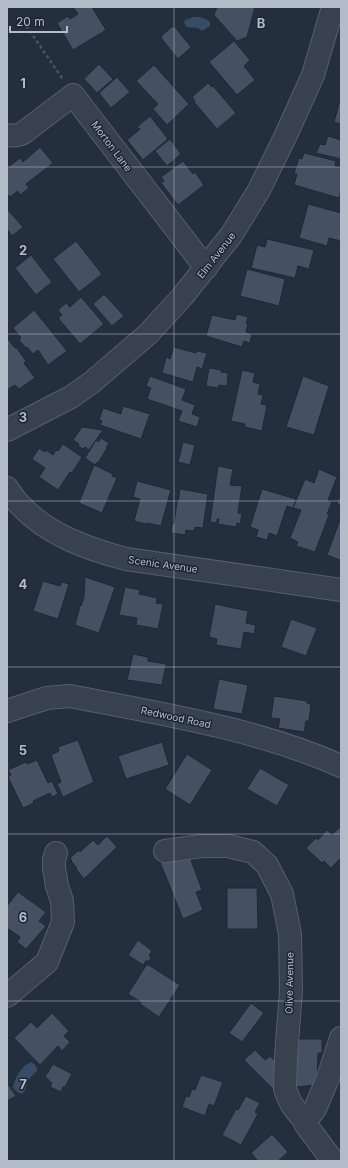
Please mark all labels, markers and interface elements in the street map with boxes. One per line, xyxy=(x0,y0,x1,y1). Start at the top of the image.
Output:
scale bar xyxy=(10,8,67,34)
text: 20 m xyxy=(16,14,45,29)
text: B xyxy=(257,15,266,31)
text: 1 xyxy=(20,75,26,91)
street label: Morton Lane xyxy=(89,118,135,174)
street label: Elm Avenue xyxy=(194,229,238,280)
text: 2 xyxy=(19,242,27,258)
text: 3 xyxy=(19,409,27,425)
street label: Scenic Avenue xyxy=(128,553,199,575)
text: 4 xyxy=(19,576,28,592)
street label: Redwood Road xyxy=(140,704,212,730)
text: 5 xyxy=(19,742,27,758)
text: 6 xyxy=(19,909,27,925)
street label: Olive Avenue xyxy=(282,952,296,1014)
text: 7 xyxy=(19,1076,27,1092)

